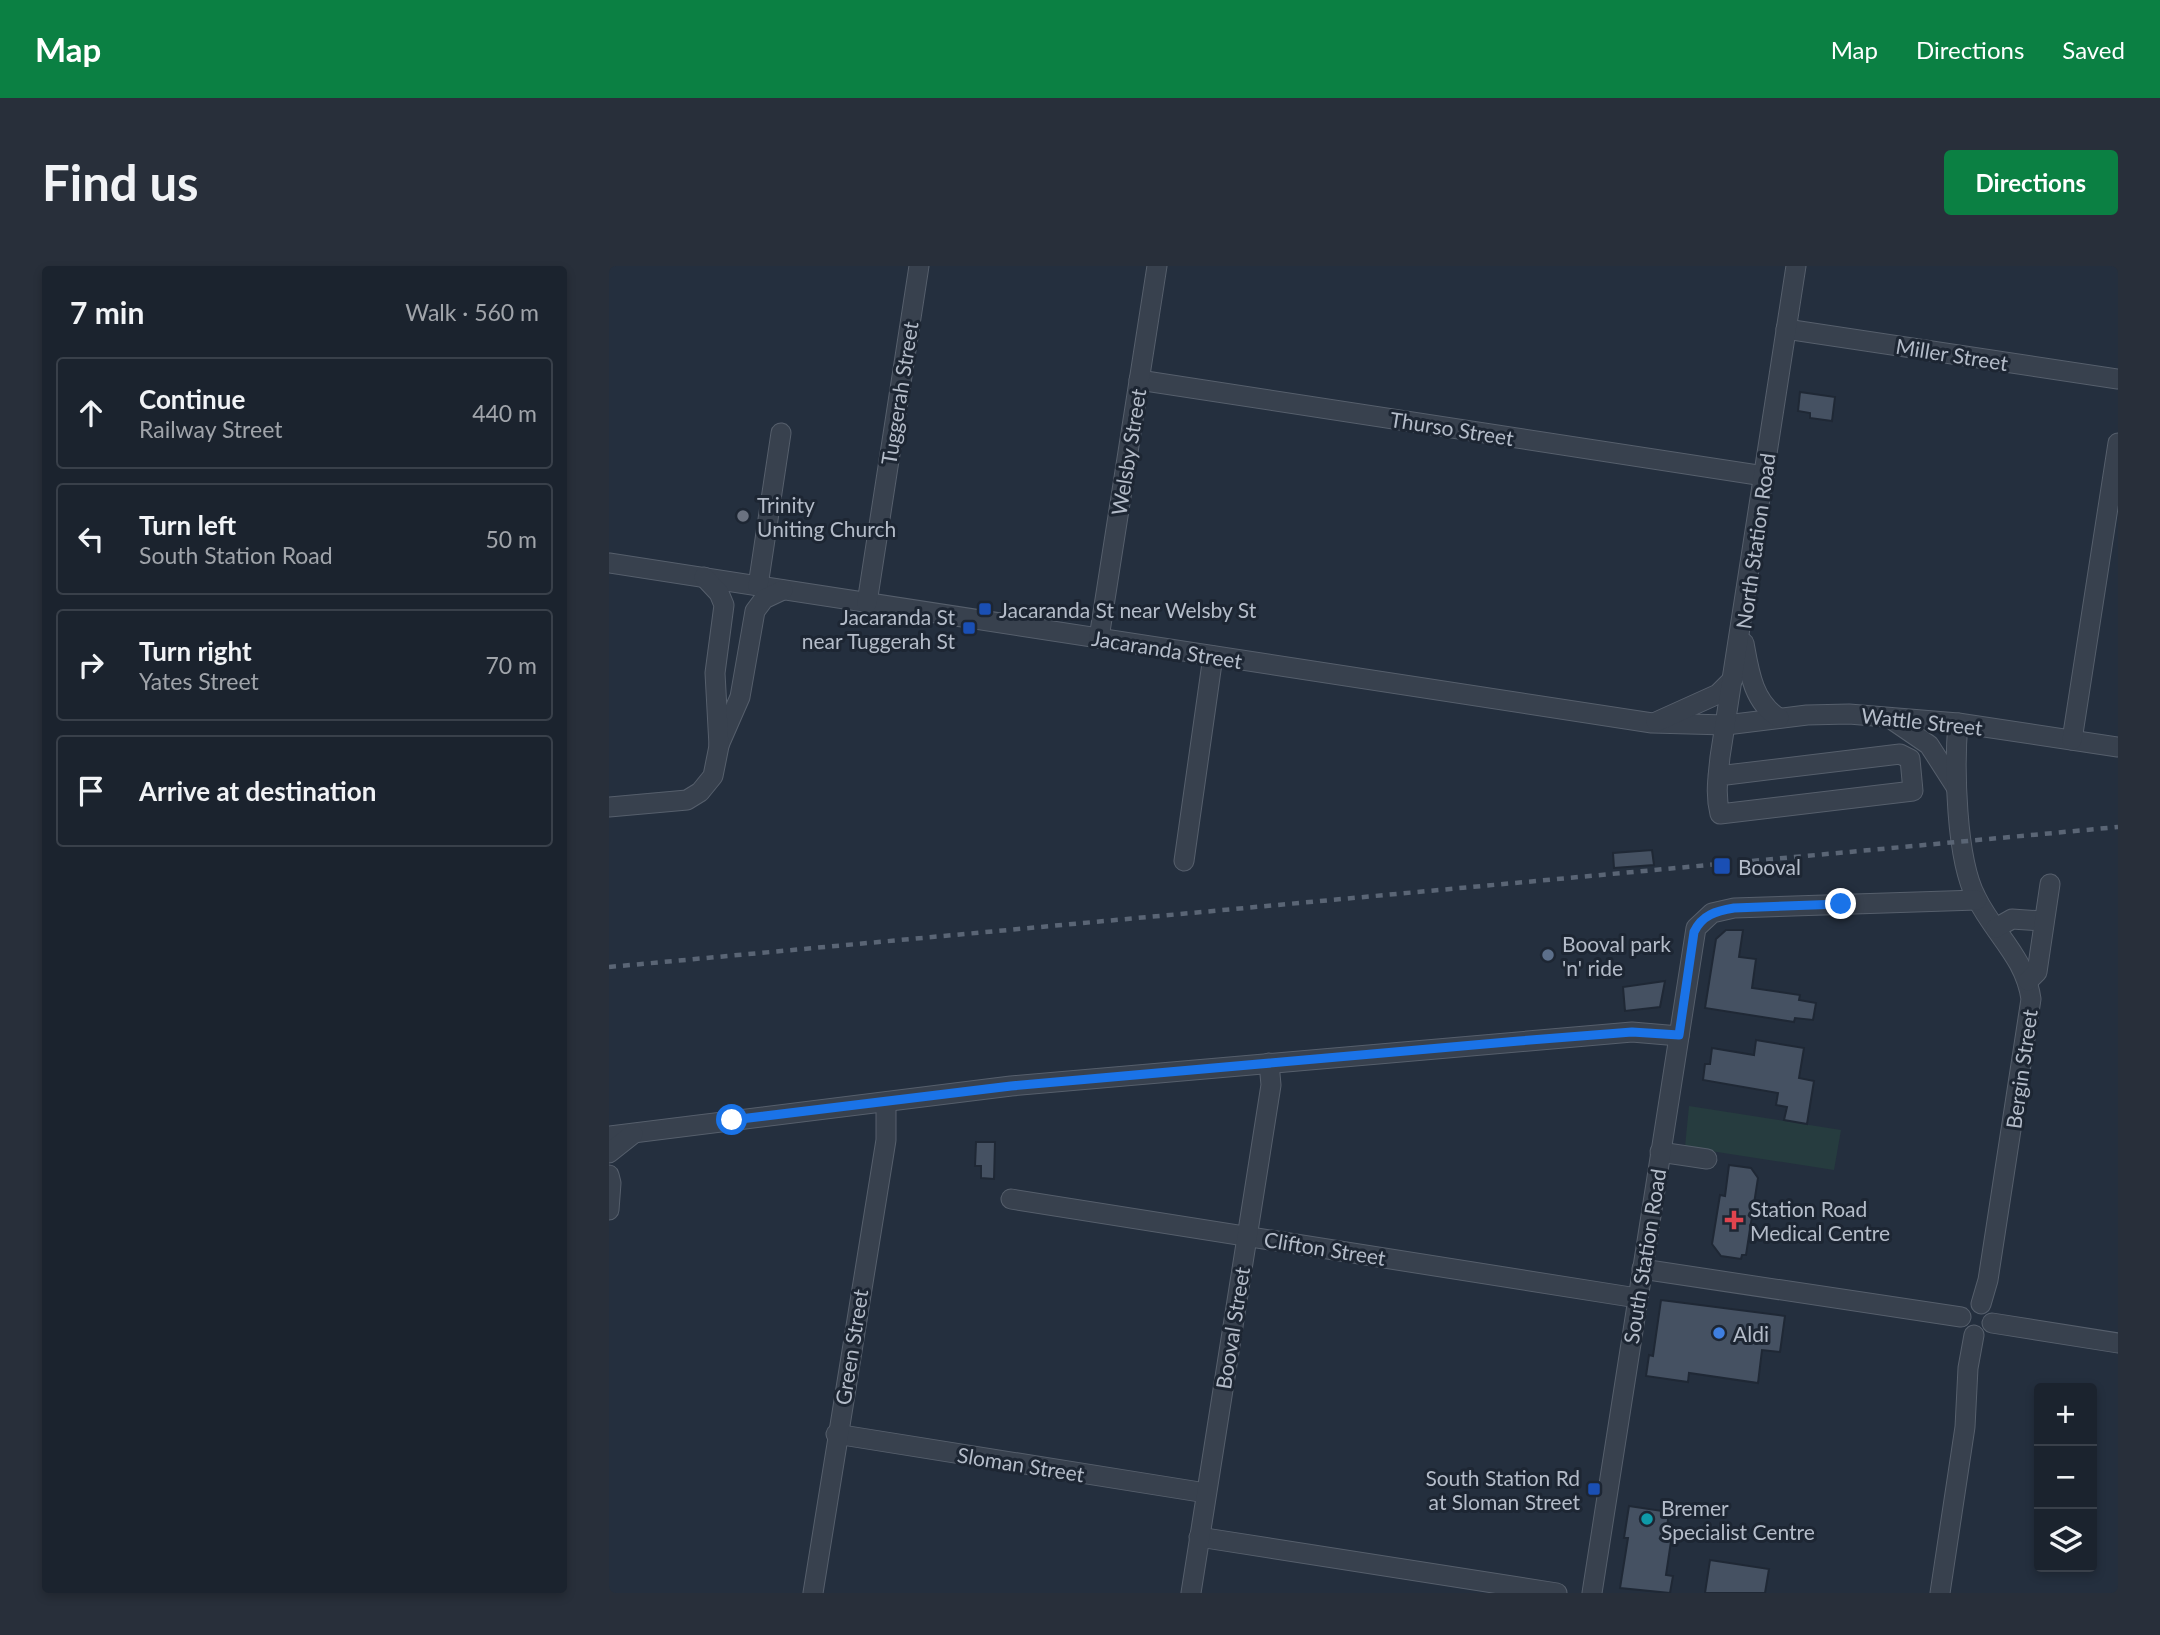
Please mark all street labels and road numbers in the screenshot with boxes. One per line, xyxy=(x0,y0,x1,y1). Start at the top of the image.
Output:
street label: Tuggerah Street xyxy=(875,319,923,467)
street label: Miller Street xyxy=(1894,333,2010,375)
street label: Welsby Street xyxy=(1106,386,1150,517)
street label: Thurso Street xyxy=(1388,406,1516,450)
street label: North Station Road xyxy=(1730,452,1780,630)
street label: Jacaranda Street xyxy=(1090,625,1244,673)
street label: Wattle Street xyxy=(1860,702,1984,740)
street label: Bergin Street xyxy=(2000,1007,2042,1130)
street label: South Station Road xyxy=(1618,1167,1670,1345)
street label: Clifton Street xyxy=(1262,1226,1388,1270)
street label: Booval Street xyxy=(1210,1265,1254,1391)
street label: Green Street xyxy=(830,1287,873,1407)
street label: Sloman Street xyxy=(956,1442,1087,1486)

